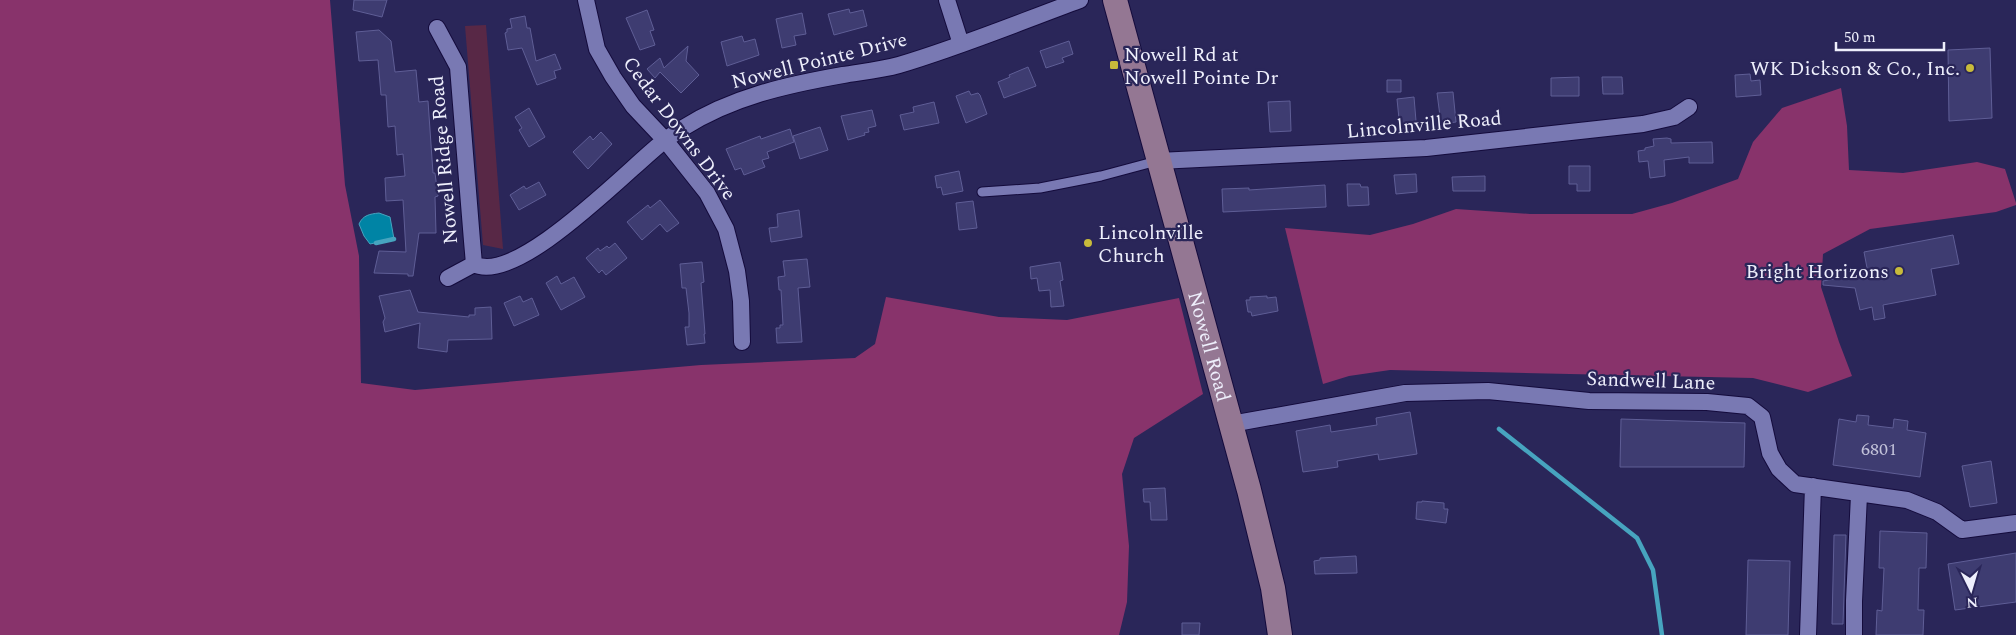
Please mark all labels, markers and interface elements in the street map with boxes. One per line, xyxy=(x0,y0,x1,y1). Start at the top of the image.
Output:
scale bar xyxy=(1836,20,1944,52)
street label: Nowell Pointe Drive xyxy=(728,25,910,97)
text: 50 m xyxy=(1844,26,1876,49)
place label: Nowell Rd at Nowell Pointe Dr xyxy=(1124,40,1279,93)
street label: Cedar Downs Drive xyxy=(615,50,743,207)
place label: WK Dickson & Co., Inc. xyxy=(1750,54,1960,84)
marker: Nowell Rd at Nowell Pointe Dr xyxy=(1108,59,1120,71)
marker: WK Dickson & Co., Inc. xyxy=(1964,62,1976,74)
street label: Nowell Ridge Road xyxy=(422,74,466,246)
street label: Lincolnville Road xyxy=(1345,103,1503,147)
place label: Lincolnville Church xyxy=(1098,218,1204,271)
marker: Lincolnville Church xyxy=(1082,237,1094,249)
place label: Bright Horizons xyxy=(1745,257,1889,287)
marker: Bright Horizons xyxy=(1893,265,1905,277)
street label: Nowell Road xyxy=(1179,288,1238,405)
street label: Sandwell Lane xyxy=(1586,364,1716,398)
house number: 6801 xyxy=(1861,436,1897,463)
north arrow xyxy=(1946,565,1996,615)
text: N xyxy=(1965,591,1979,613)

